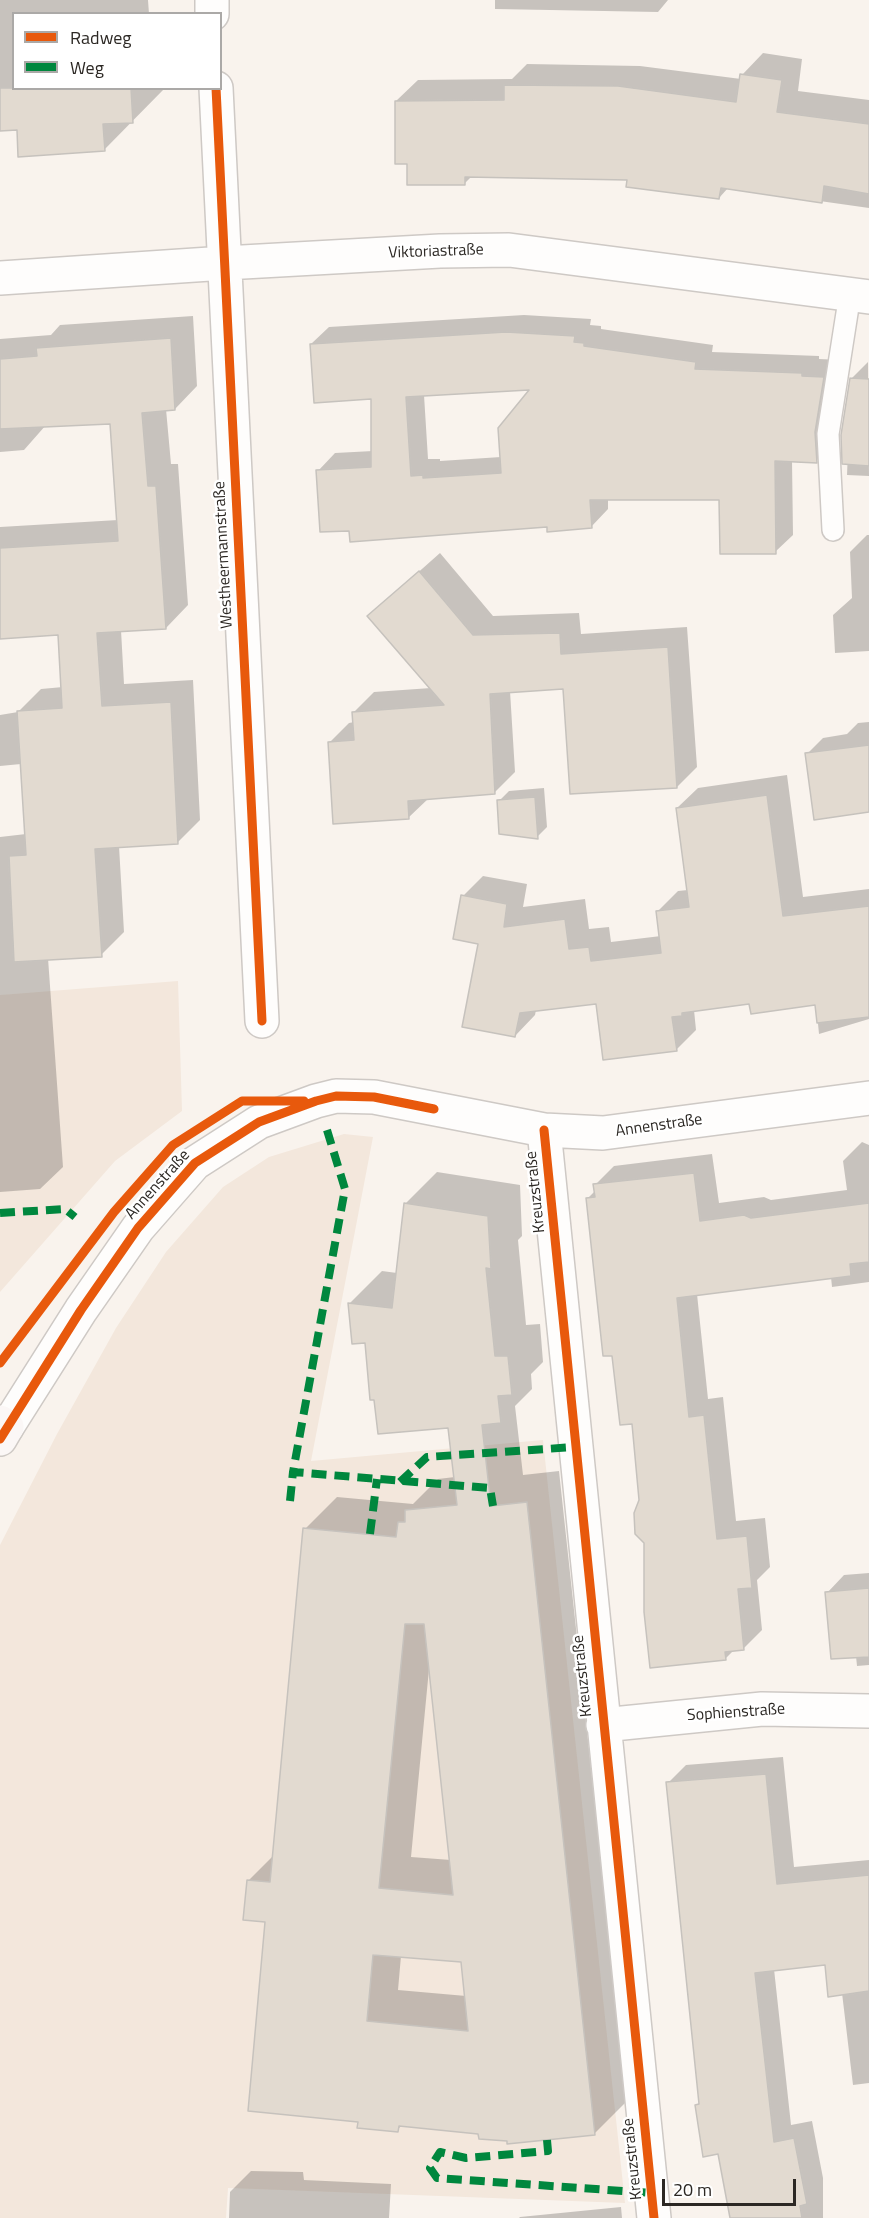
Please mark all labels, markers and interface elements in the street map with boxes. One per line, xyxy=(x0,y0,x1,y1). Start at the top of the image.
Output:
legend xyxy=(12,12,222,90)
text: Radweg xyxy=(70,24,132,51)
text: Weg xyxy=(70,54,104,81)
street label: Viktoriastraße xyxy=(388,241,484,263)
street label: Westheermannstraße xyxy=(211,481,237,629)
street label: Annenstraße xyxy=(614,1110,704,1142)
street label: Annenstraße xyxy=(122,1146,194,1224)
street label: Kreuzstraße xyxy=(522,1150,550,1234)
street label: Kreuzstraße xyxy=(569,1634,597,1718)
street label: Sophienstraße xyxy=(686,1700,786,1726)
street label: Kreuzstraße xyxy=(619,2117,647,2201)
scale bar xyxy=(665,2167,798,2205)
text: 20 m xyxy=(673,2176,712,2203)

